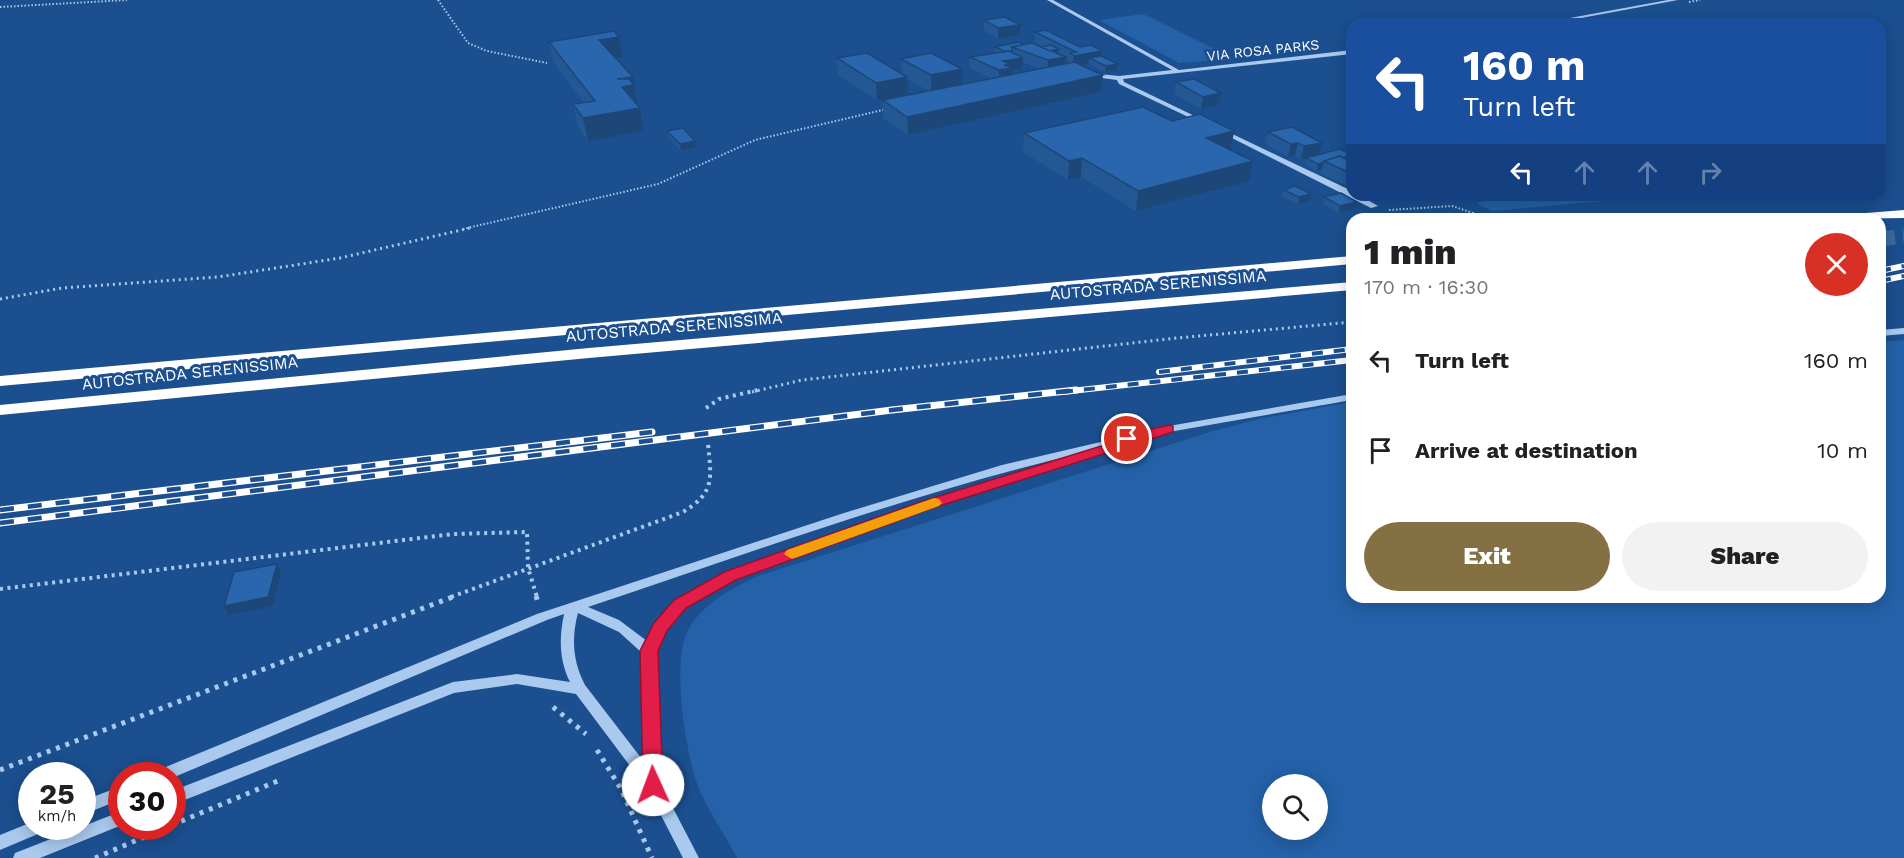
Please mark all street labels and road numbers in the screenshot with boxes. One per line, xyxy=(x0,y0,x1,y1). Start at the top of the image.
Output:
street label: VIA ROSA PARKS xyxy=(1206,36,1320,64)
street label: AUTOSTRADA SERENISSIMA xyxy=(1049,266,1267,304)
street label: AUTOSTRADA SERENISSIMA xyxy=(565,308,783,346)
street label: AUTOSTRADA SERENISSIMA xyxy=(81,352,299,394)

